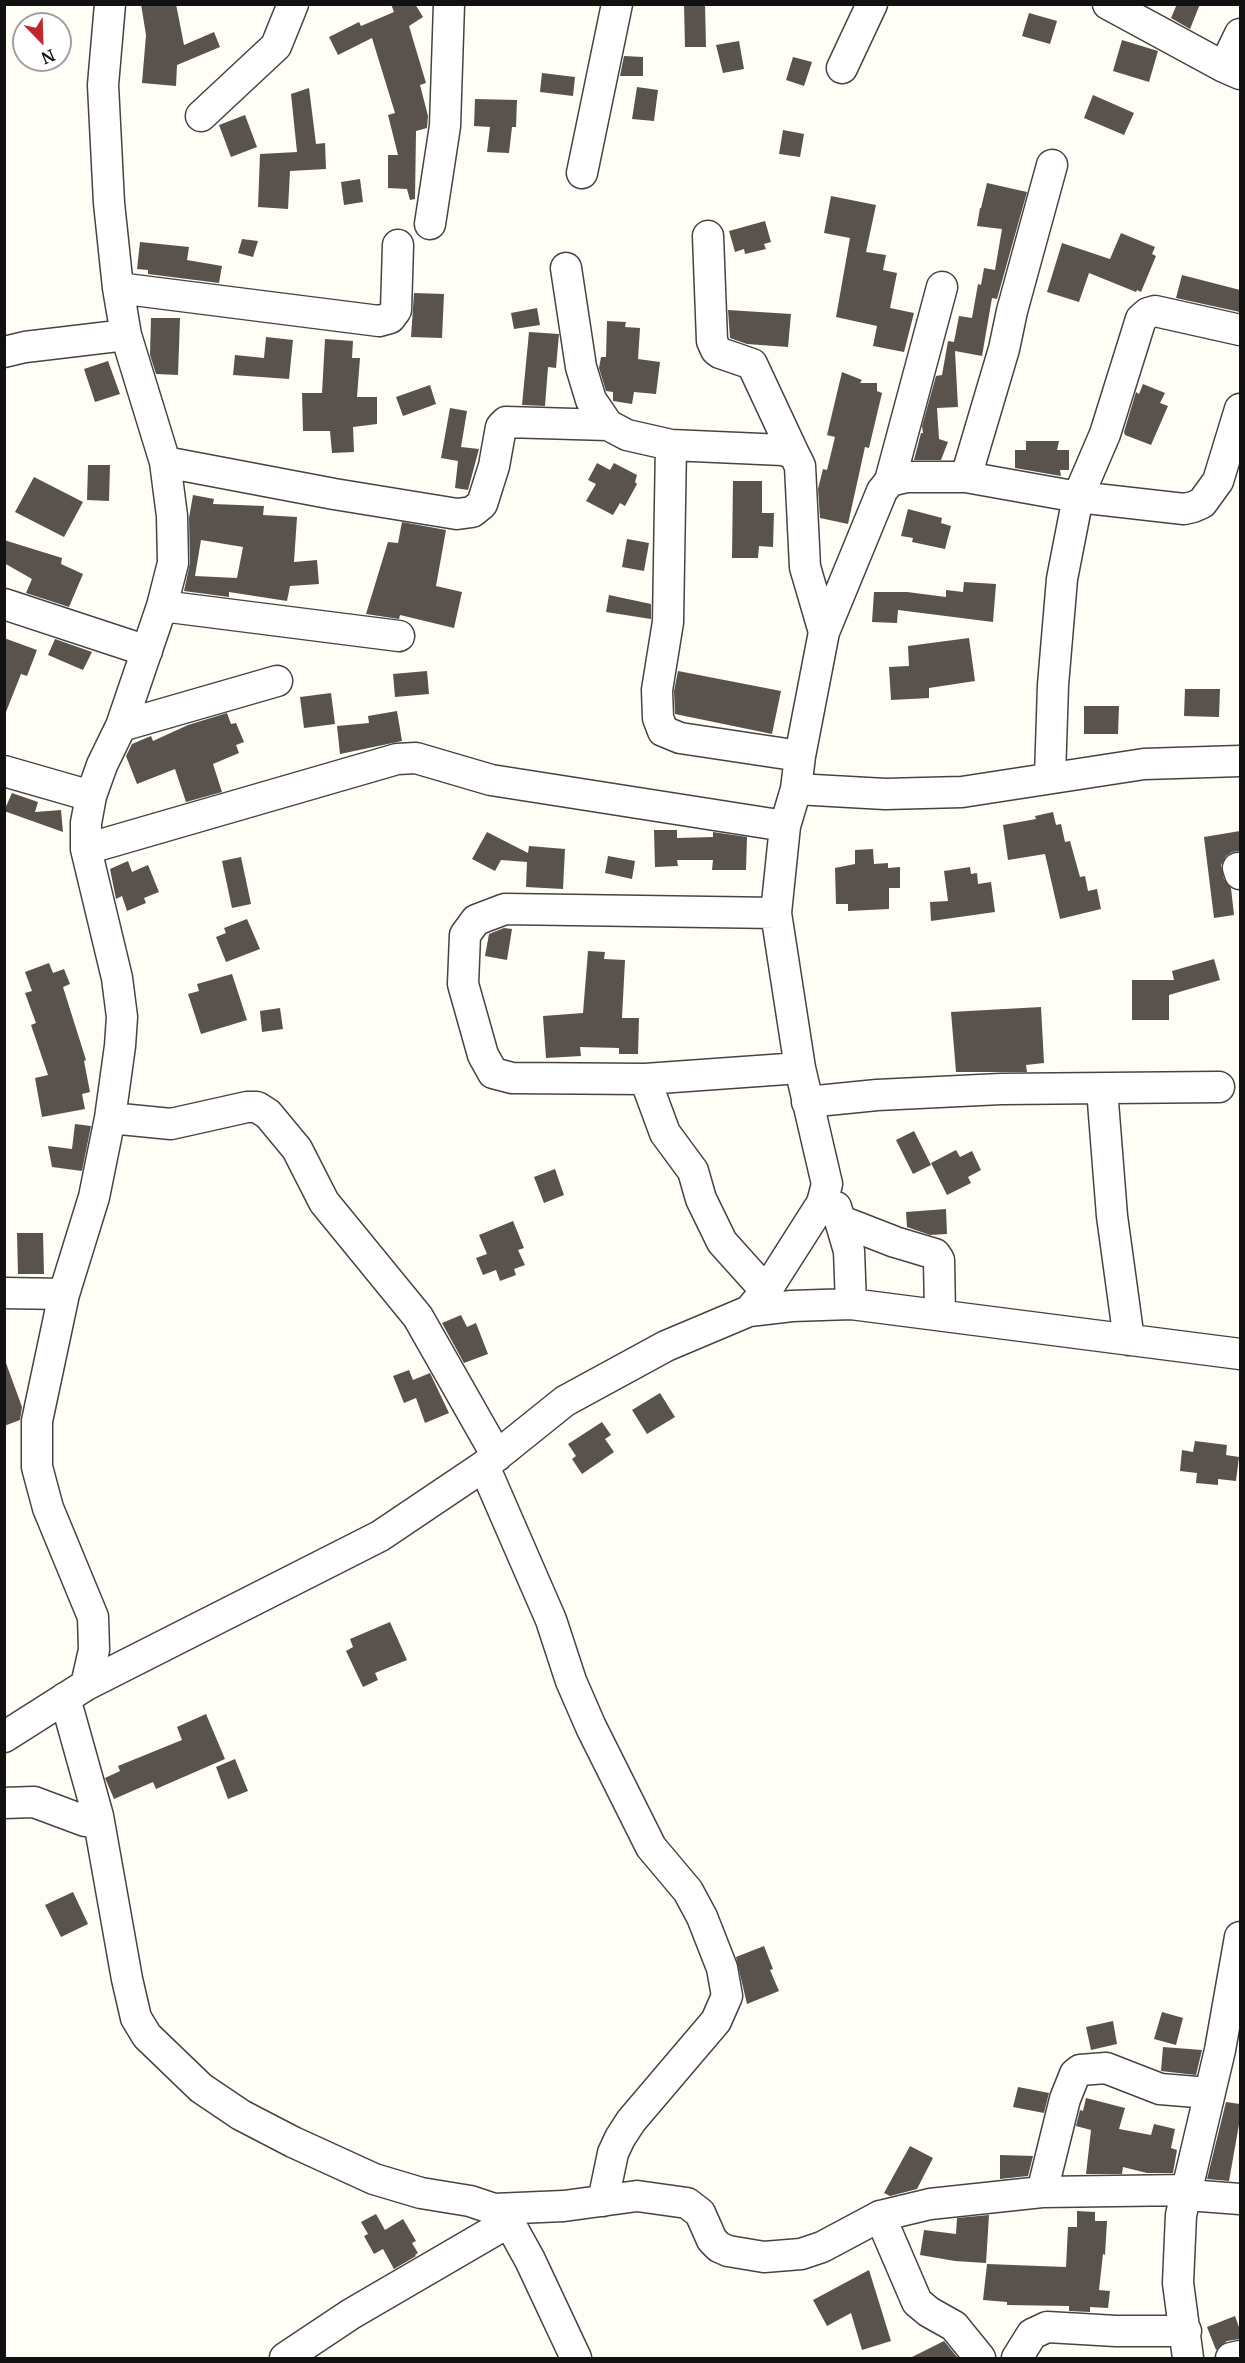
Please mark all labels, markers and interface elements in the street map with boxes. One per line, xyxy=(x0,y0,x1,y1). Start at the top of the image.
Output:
north arrow xyxy=(12,12,72,72)
text: N xyxy=(39,45,58,68)

